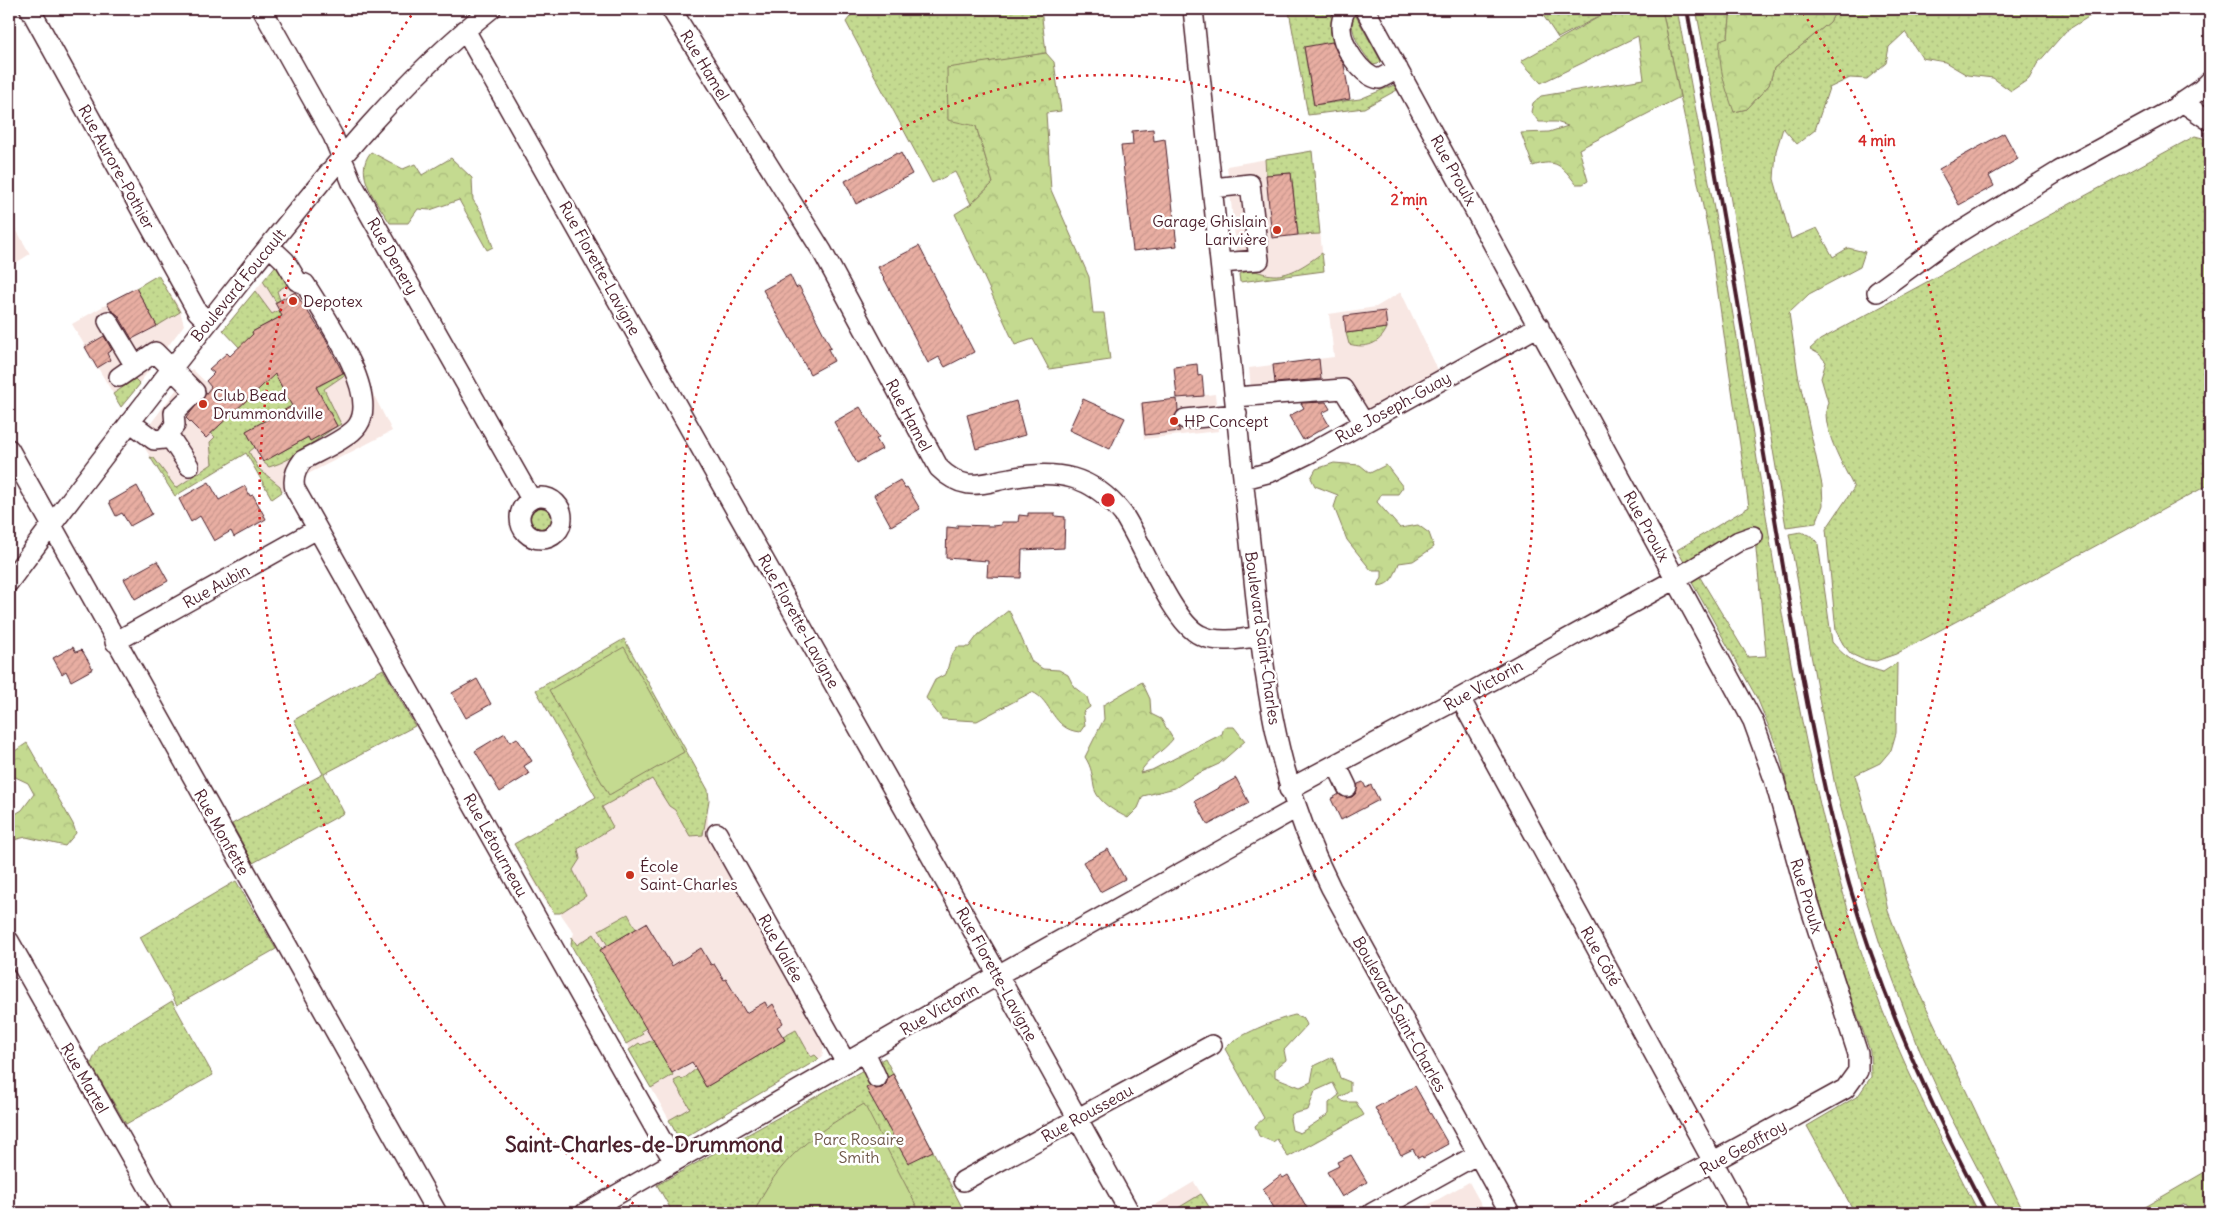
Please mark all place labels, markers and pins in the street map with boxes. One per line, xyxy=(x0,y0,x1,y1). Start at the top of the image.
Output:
place label: Garage Ghislain Larivière xyxy=(1152,211,1267,249)
marker: Garage Ghislain Larivière xyxy=(1271,224,1283,236)
place label: Depotex xyxy=(303,291,363,311)
marker: Depotex xyxy=(287,295,299,307)
place label: Club Bead Drummondville xyxy=(213,385,323,423)
marker: Club Bead Drummondville xyxy=(197,398,209,410)
place label: HP Concept xyxy=(1184,411,1269,431)
marker: HP Concept xyxy=(1168,415,1180,427)
centre of rings xyxy=(1099,491,1117,509)
place label: École Saint-Charles xyxy=(640,856,738,894)
marker: École Saint-Charles xyxy=(624,869,636,881)

